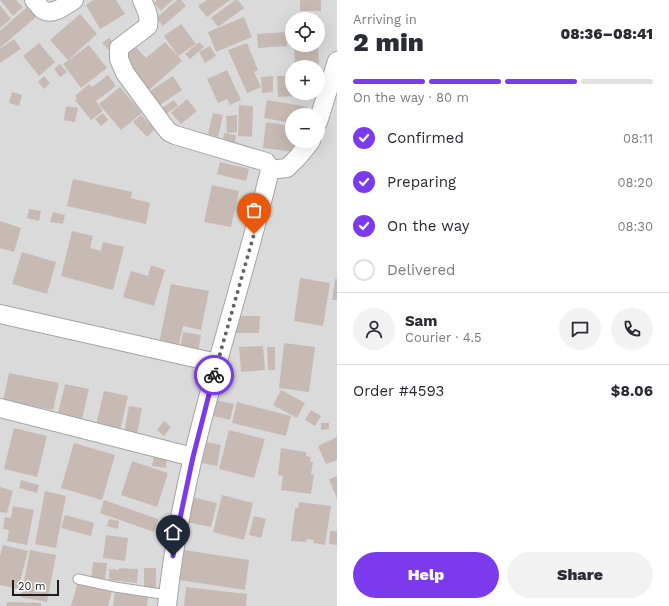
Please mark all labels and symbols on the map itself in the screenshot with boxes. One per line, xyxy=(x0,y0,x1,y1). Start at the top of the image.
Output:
pin xyxy=(237,193,271,234)
courier xyxy=(194,355,234,395)
pin xyxy=(156,515,190,556)
scale bar xyxy=(12,578,59,597)

